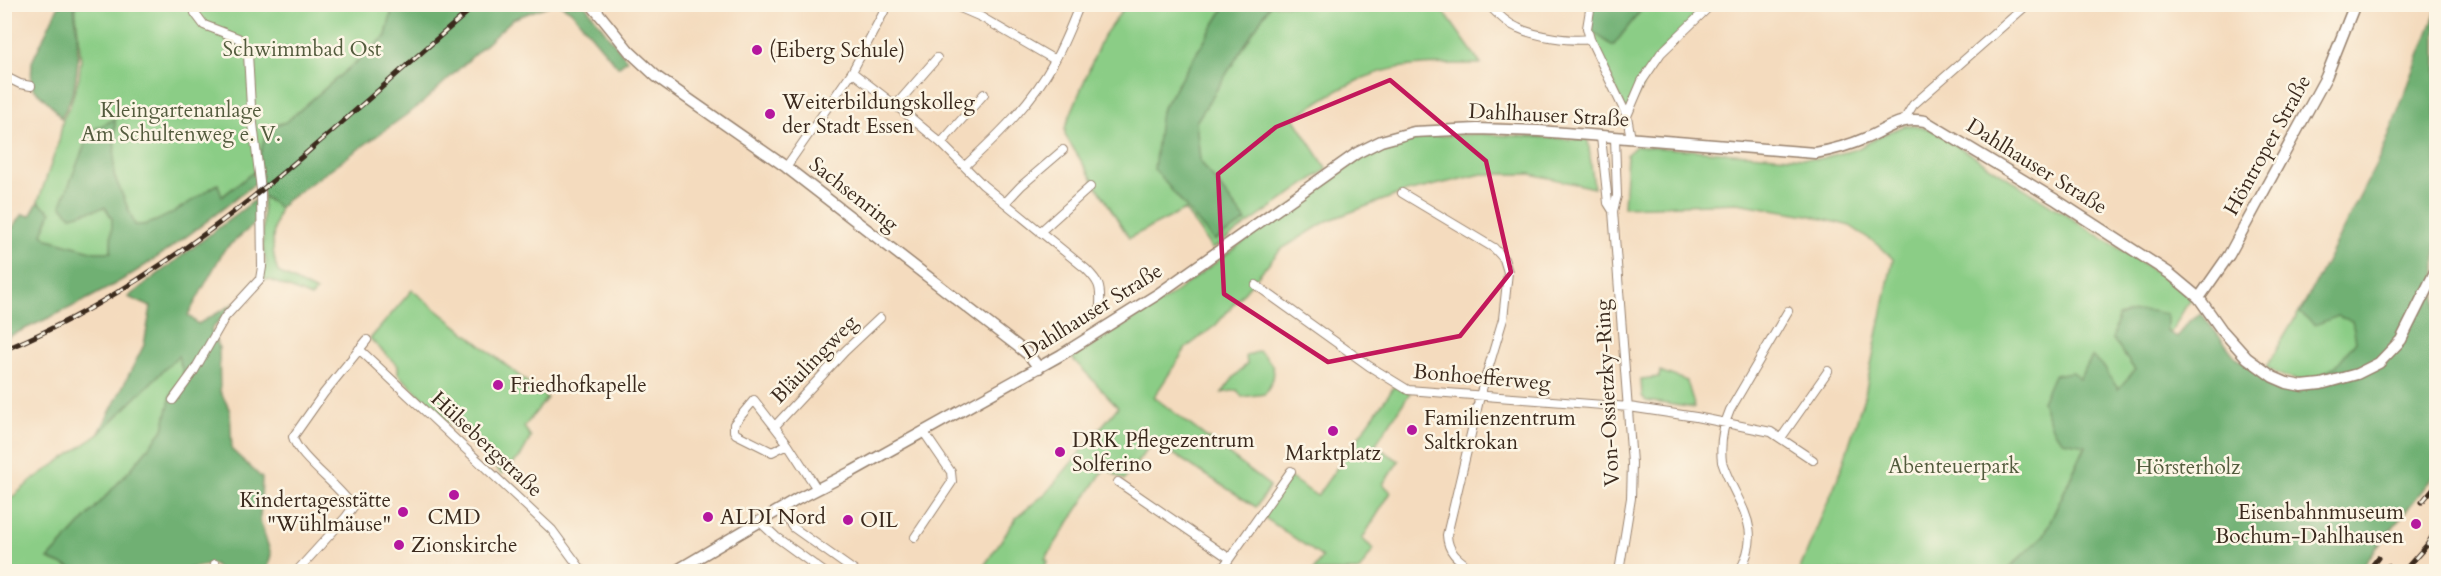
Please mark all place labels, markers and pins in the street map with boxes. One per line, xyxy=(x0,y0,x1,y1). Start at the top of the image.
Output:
place label: (Eiberg Schule) xyxy=(769,36,905,65)
marker: (Eiberg Schule) xyxy=(750,43,764,57)
place label: Weiterbildungskolleg der Stadt Essen xyxy=(781,88,975,141)
marker: Weiterbildungskolleg der Stadt Essen xyxy=(763,107,777,121)
place label: Friedhofkapelle xyxy=(510,371,647,400)
marker: Friedhofkapelle xyxy=(491,378,505,392)
place label: Familienzentrum Saltkrokan xyxy=(1424,404,1576,457)
marker: Familienzentrum Saltkrokan xyxy=(1405,423,1419,437)
marker: Marktplatz xyxy=(1326,424,1340,438)
place label: DRK Pflegezentrum Solferino xyxy=(1072,426,1255,479)
place label: Marktplatz xyxy=(1285,439,1382,468)
marker: DRK Pflegezentrum Solferino xyxy=(1053,445,1067,459)
place label: Kindertagesstätte "Wühlmäuse" xyxy=(239,486,391,539)
marker: CMD xyxy=(447,488,461,502)
place label: Eisenbahnmuseum Bochum-Dahlhausen xyxy=(2215,498,2404,551)
place label: CMD xyxy=(428,503,480,532)
place label: ALDI Nord xyxy=(720,503,826,532)
marker: Kindertagesstätte "Wühlmäuse" xyxy=(396,505,410,519)
place label: OIL xyxy=(860,506,898,535)
marker: ALDI Nord xyxy=(701,510,715,524)
marker: OIL xyxy=(841,513,855,527)
marker: Eisenbahnmuseum Bochum-Dahlhausen xyxy=(2409,517,2423,531)
place label: Zionskirche xyxy=(411,531,518,560)
marker: Zionskirche xyxy=(392,538,406,552)

